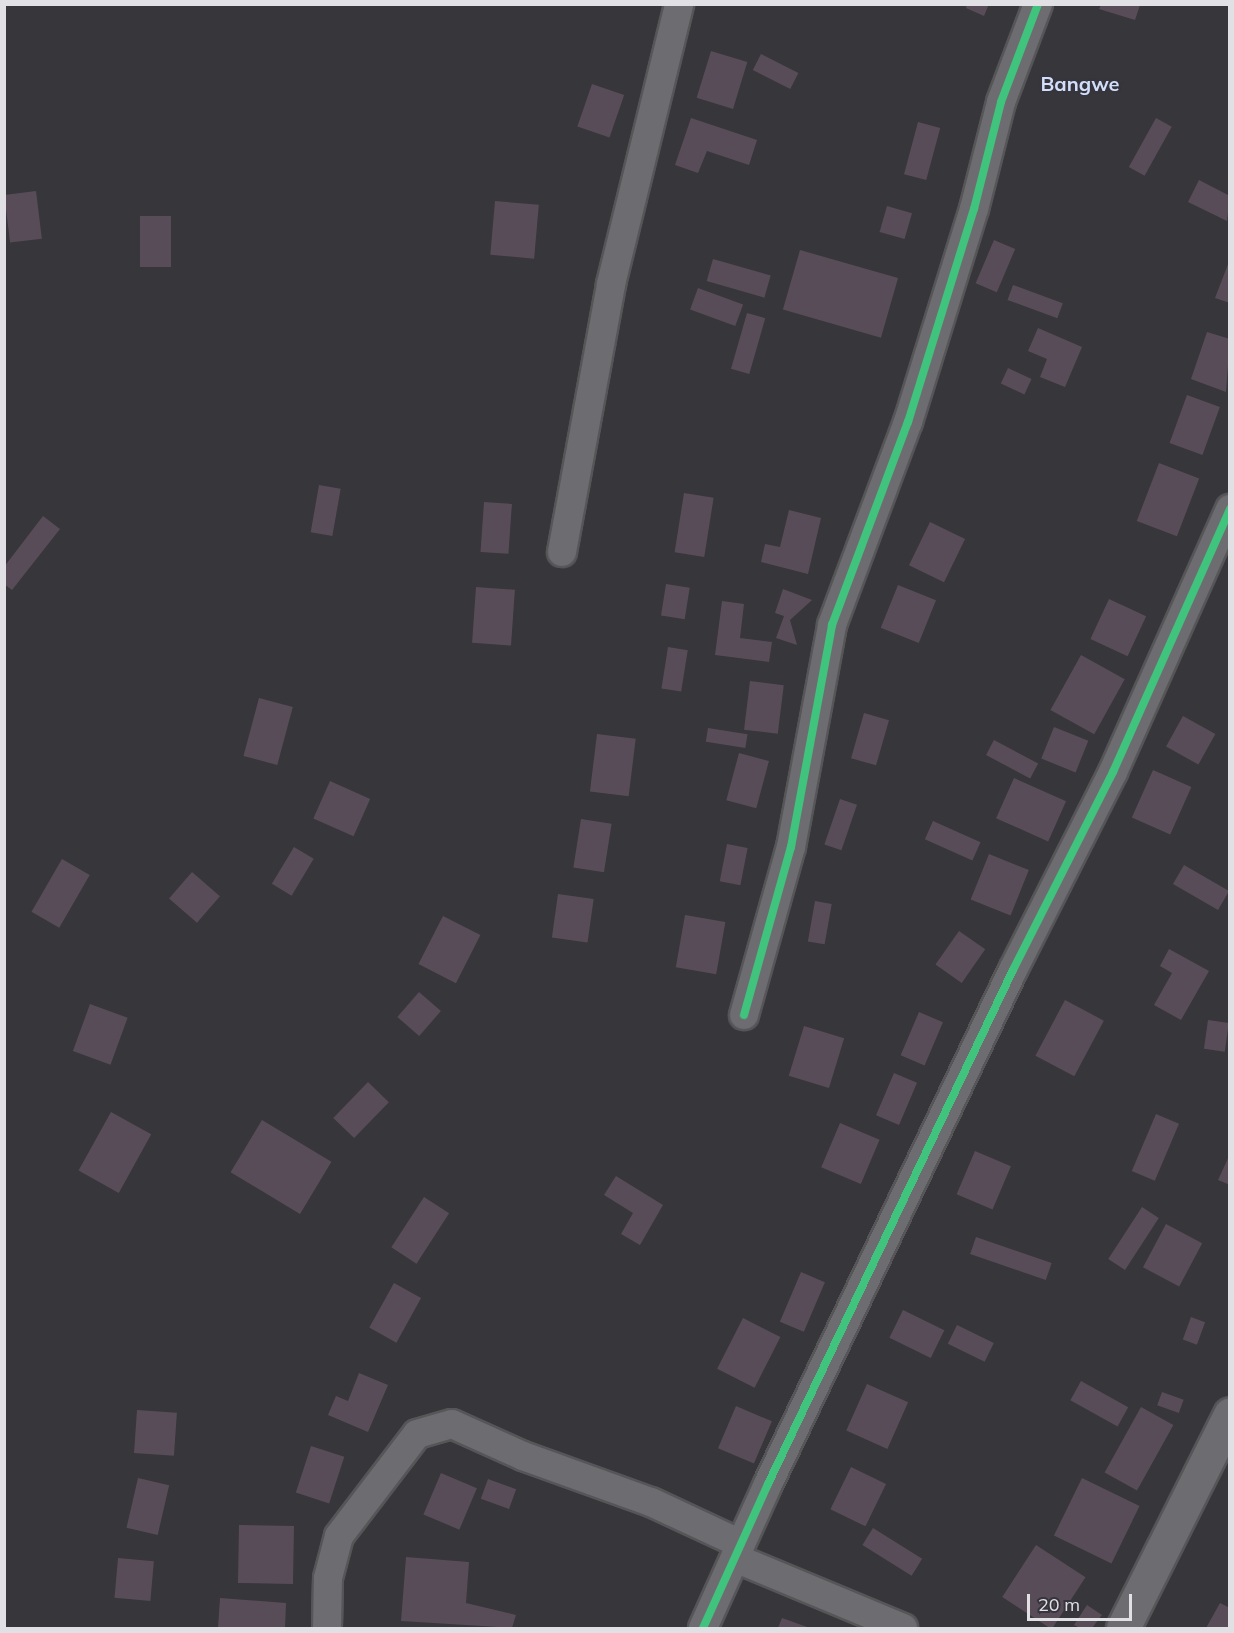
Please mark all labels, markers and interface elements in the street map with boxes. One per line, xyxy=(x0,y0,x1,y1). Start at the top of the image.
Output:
district label: Bangwe xyxy=(1040,71,1120,95)
scale bar xyxy=(1030,1582,1135,1620)
text: 20 m xyxy=(1038,1593,1080,1616)

